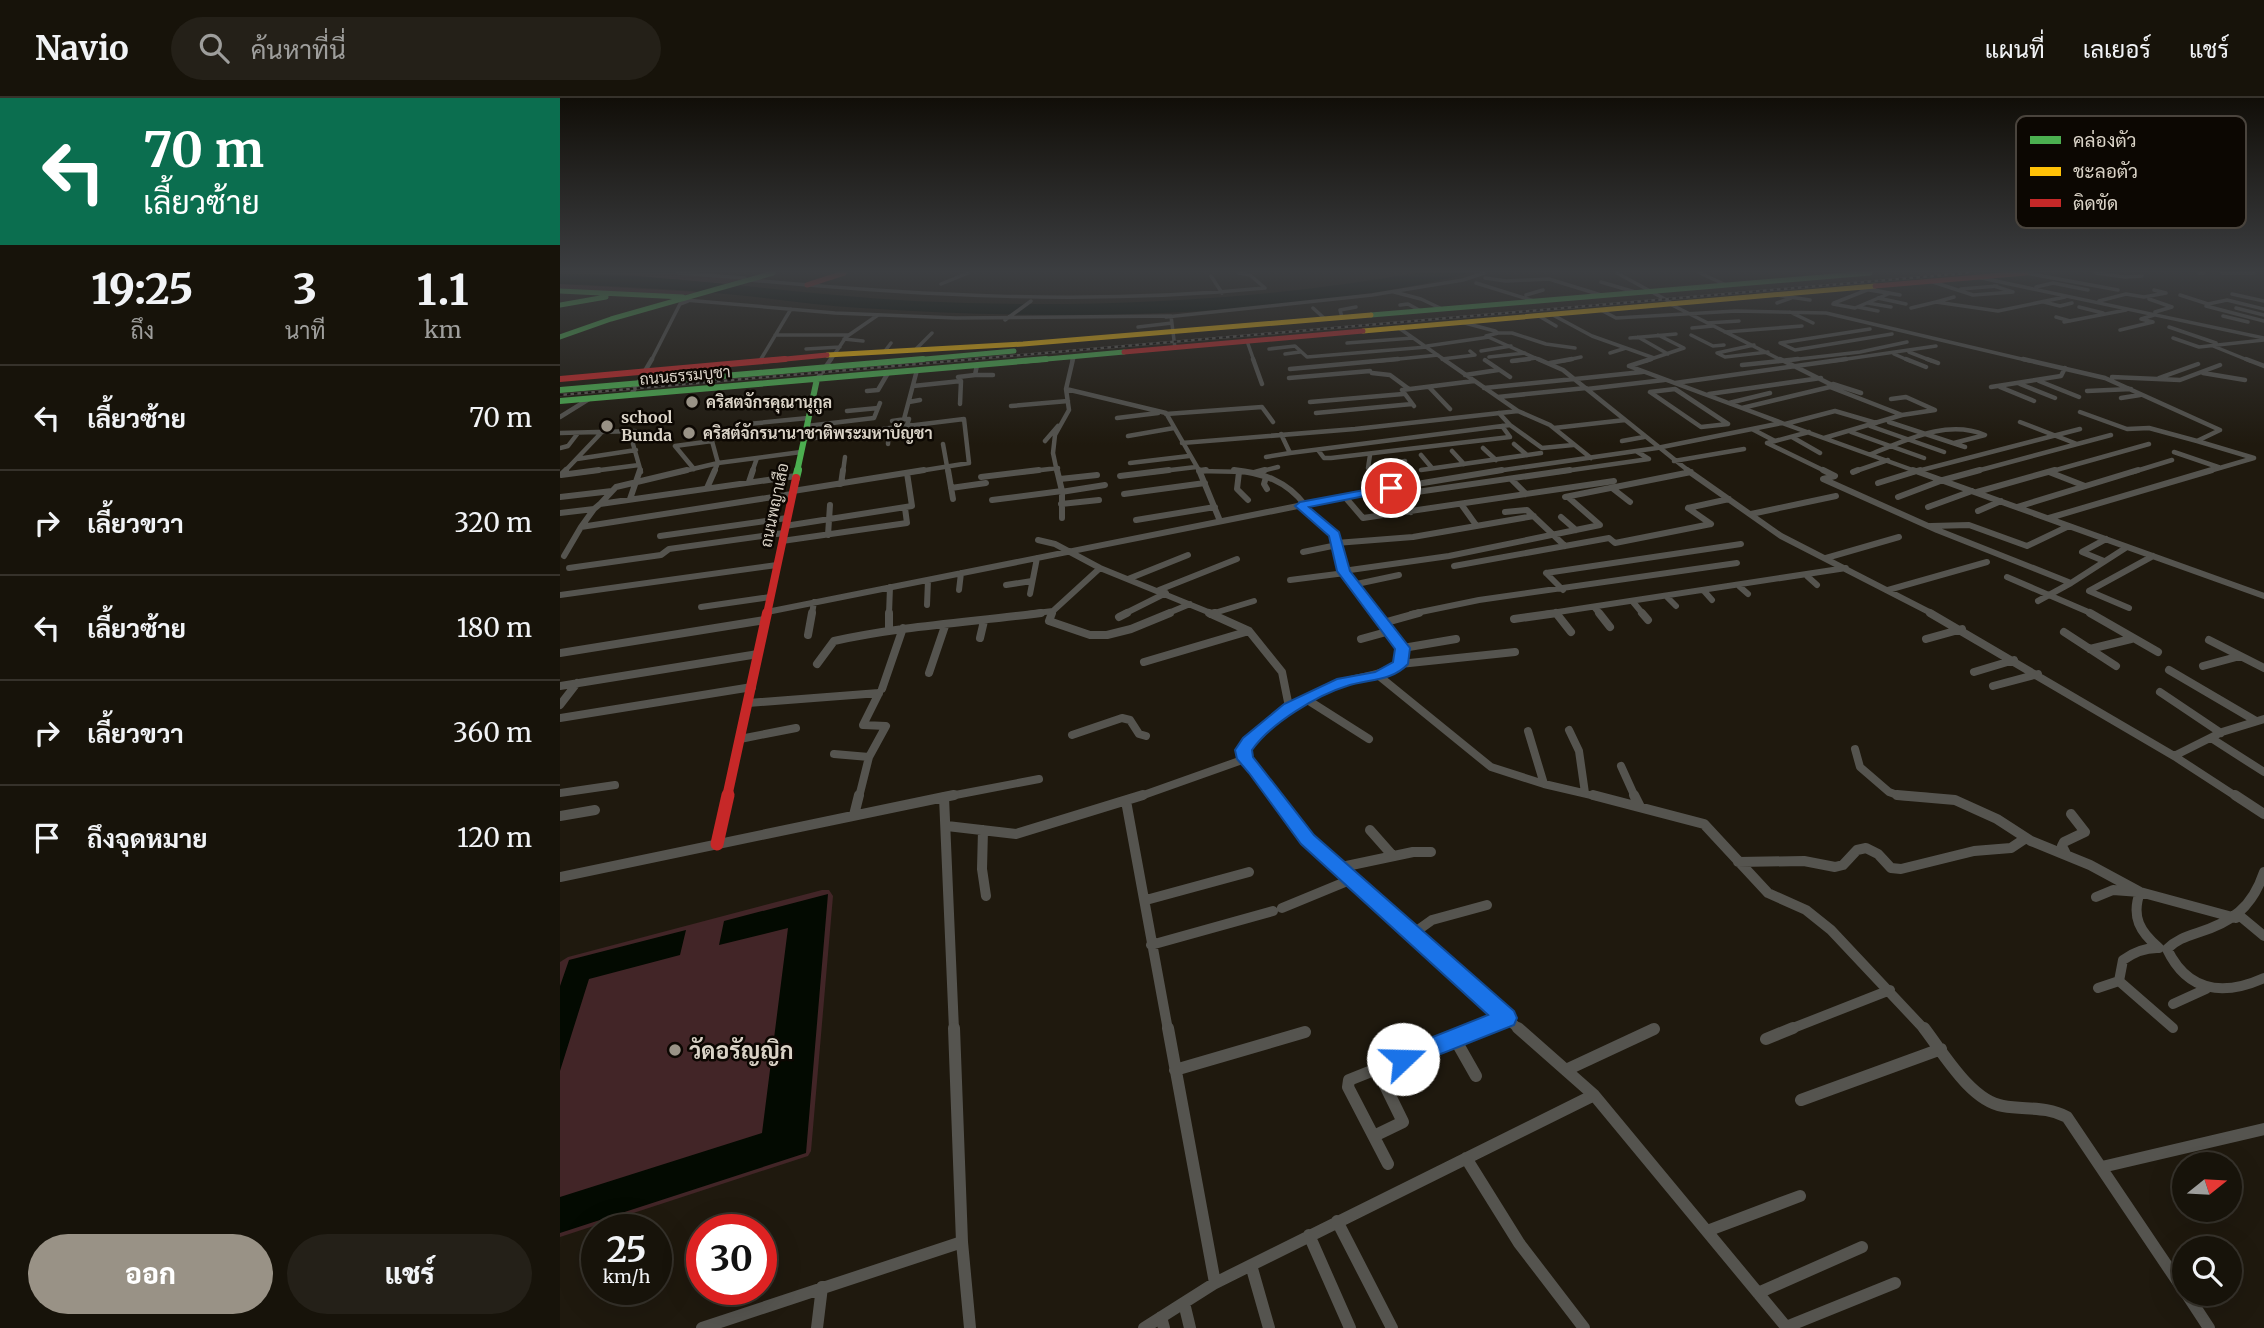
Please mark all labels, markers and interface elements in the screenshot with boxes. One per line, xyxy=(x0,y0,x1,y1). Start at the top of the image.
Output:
search box xyxy=(171,17,661,80)
text: Navio xyxy=(35,28,129,69)
icon: search xyxy=(195,29,233,67)
text: ค้นหาที่นี่ xyxy=(251,33,346,66)
text: แผนที่ xyxy=(1985,34,2045,65)
text: เลเยอร์ xyxy=(2083,34,2151,65)
text: แชร์ xyxy=(2189,34,2229,65)
legend xyxy=(2016,116,2246,228)
text: 70 m xyxy=(143,119,264,180)
icon: left xyxy=(28,126,119,217)
text: คล่องตัว xyxy=(2073,128,2137,152)
text: ชะลอตัว xyxy=(2073,159,2138,183)
text: เลี้ยวซ้าย xyxy=(143,183,260,223)
text: ติดขัด xyxy=(2073,191,2118,215)
text: 19:25 xyxy=(91,263,193,315)
text: 3 xyxy=(293,263,317,315)
text: 1.1 xyxy=(417,264,469,316)
text: km xyxy=(424,315,462,344)
text: ถึง xyxy=(130,316,154,345)
text: นาที xyxy=(285,316,326,345)
street label: ถนนธรรมบูชา xyxy=(639,361,732,391)
place label: คริสตจักรคุณานุกูล xyxy=(706,392,832,415)
marker: คริสตจักรคุณานุกูล xyxy=(684,394,700,410)
icon: left xyxy=(28,399,66,437)
text: 70 m xyxy=(469,401,532,434)
text: เลี้ยวซ้าย xyxy=(87,402,186,435)
place label: school Bunda xyxy=(621,407,673,445)
marker: school Bunda xyxy=(599,418,615,434)
place label: คริสต์จักรนานาชาติพระมหาบัญชา xyxy=(703,422,933,444)
marker: คริสต์จักรนานาชาติพระมหาบัญชา xyxy=(681,425,697,441)
pin xyxy=(1361,458,1421,518)
street label: ถนนพญาเสือ xyxy=(755,461,793,549)
icon: arrive xyxy=(1372,469,1410,507)
icon: right xyxy=(28,504,66,542)
text: 320 m xyxy=(454,506,532,539)
text: เลี้ยวขวา xyxy=(87,507,184,540)
icon: left xyxy=(28,609,66,647)
text: 180 m xyxy=(457,611,532,644)
text: เลี้ยวซ้าย xyxy=(87,612,186,645)
icon: right xyxy=(28,714,66,752)
text: 360 m xyxy=(453,716,532,749)
text: เลี้ยวขวา xyxy=(87,717,184,750)
icon: arrive xyxy=(28,819,66,857)
text: 120 m xyxy=(457,821,532,854)
text: ถึงจุดหมาย xyxy=(87,822,208,855)
position arrow xyxy=(1366,1022,1440,1096)
place label: วัดอรัญญิก xyxy=(689,1036,794,1066)
marker: วัดอรัญญิก xyxy=(667,1042,683,1058)
north arrow xyxy=(2172,1152,2242,1222)
map controls xyxy=(2172,1152,2242,1306)
speed limit sign: 30 xyxy=(686,1214,777,1305)
text: 25 xyxy=(606,1228,647,1272)
button: ออก xyxy=(28,1234,273,1314)
button: แชร์ xyxy=(287,1234,532,1314)
button: search xyxy=(2172,1236,2242,1306)
text: km/h xyxy=(603,1265,650,1288)

